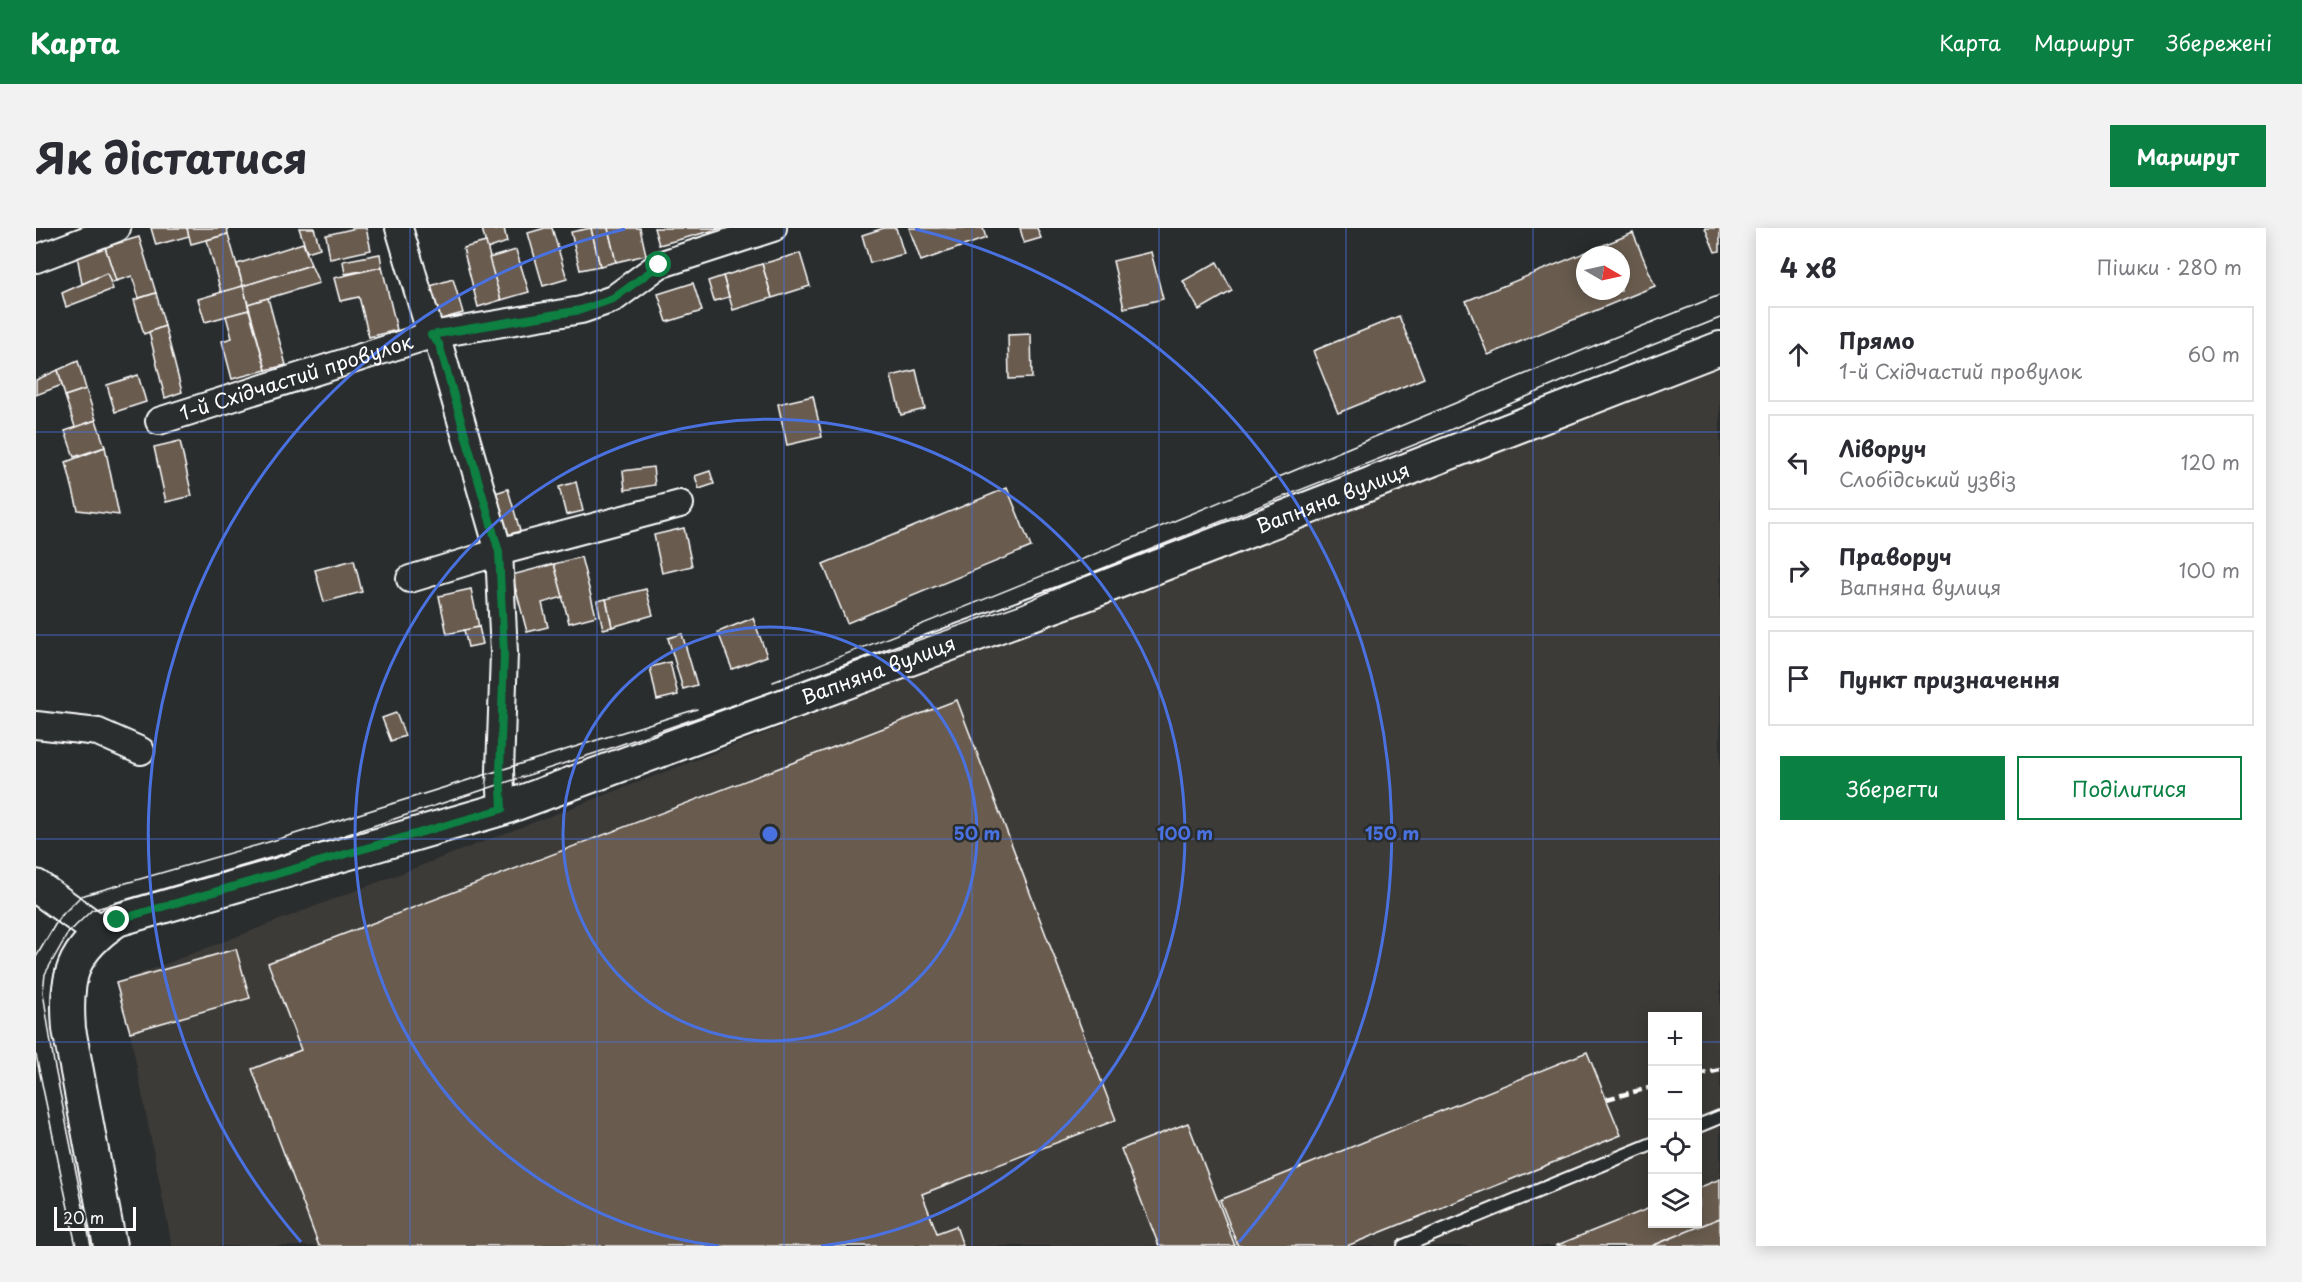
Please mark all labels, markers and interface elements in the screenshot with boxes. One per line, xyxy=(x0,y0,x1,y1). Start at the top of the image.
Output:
text: Карта xyxy=(30,21,120,64)
text: Карта xyxy=(1939,26,2001,58)
text: Маршрут xyxy=(2034,26,2133,58)
text: Збережені xyxy=(2166,26,2272,58)
text: Як дістатися xyxy=(36,125,308,188)
button: Маршрут xyxy=(2110,125,2266,187)
north arrow xyxy=(1576,246,1630,300)
text: 4 хв xyxy=(1780,248,1836,287)
route start xyxy=(645,251,671,277)
text: Пішки · 280 m xyxy=(2097,252,2242,282)
text: Прямо xyxy=(1839,323,1914,356)
street label: 1-й Східчастий провулок xyxy=(175,326,417,428)
icon: ahead xyxy=(1782,338,1815,371)
text: 60 m xyxy=(2188,339,2240,369)
text: 1-й Східчастий провулок xyxy=(1839,356,2082,386)
text: Ліворуч xyxy=(1839,431,1926,464)
icon: left xyxy=(1782,446,1815,479)
text: 120 m xyxy=(2181,447,2240,477)
street label: Вапняна вулиця xyxy=(1251,454,1414,541)
text: Слобідський узвіз xyxy=(1839,464,2016,494)
text: Праворуч xyxy=(1839,539,1952,572)
icon: right xyxy=(1782,554,1815,587)
text: 100 m xyxy=(2179,555,2240,585)
text: Вапняна вулиця xyxy=(1839,572,2001,602)
street label: Вапняна вулиця xyxy=(797,627,960,712)
icon: arrive xyxy=(1782,662,1815,695)
text: Пункт призначення xyxy=(1839,662,2060,695)
button: Зберегти xyxy=(1780,756,2005,820)
button: Поділитися xyxy=(2017,756,2242,820)
text: 50 m xyxy=(954,819,1000,846)
text: 100 m xyxy=(1157,819,1213,846)
text: 150 m xyxy=(1365,819,1419,846)
centre of rings xyxy=(760,824,780,844)
route end xyxy=(103,906,129,932)
map controls xyxy=(1648,1012,1702,1228)
button: + xyxy=(1648,1012,1702,1066)
button: − xyxy=(1648,1066,1702,1120)
button: locate xyxy=(1648,1120,1702,1174)
button: layers xyxy=(1648,1174,1702,1228)
scale bar xyxy=(54,1204,136,1232)
text: 20 m xyxy=(63,1205,104,1229)

